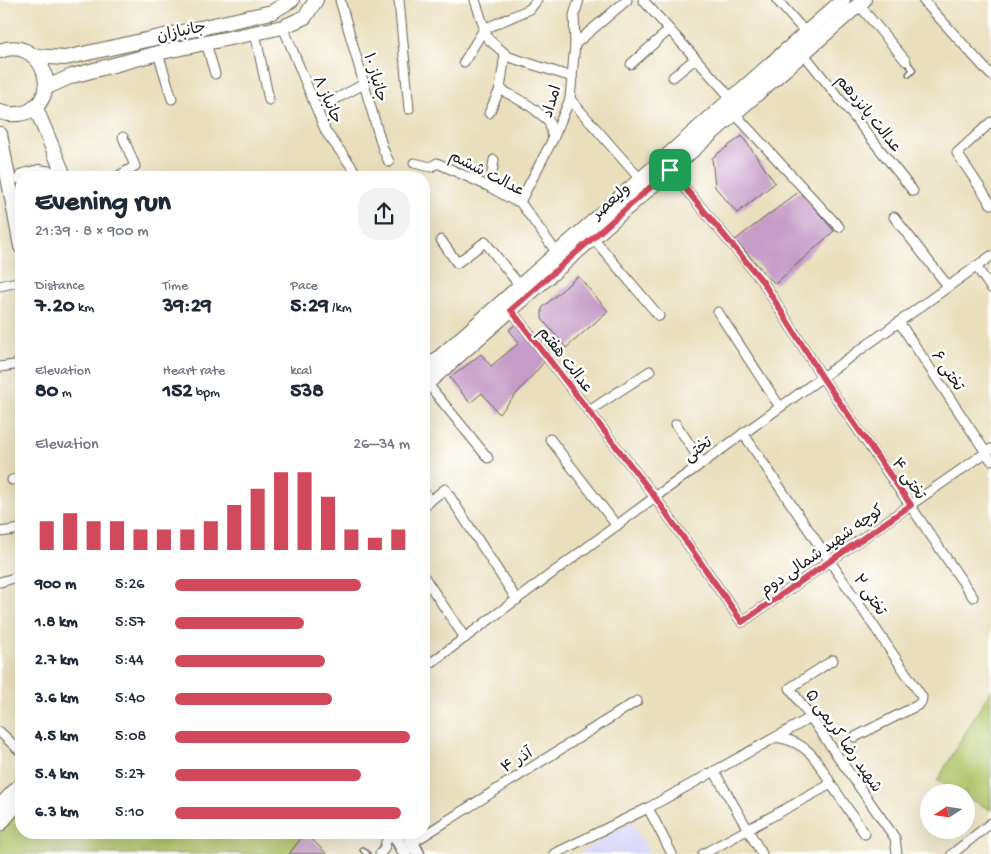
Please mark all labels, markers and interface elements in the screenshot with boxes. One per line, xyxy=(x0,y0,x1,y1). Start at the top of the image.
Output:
street label: جانبازان xyxy=(155,19,208,48)
street label: ۱۰ جانباز xyxy=(358,51,390,105)
street label: عدالت پانزدهم xyxy=(830,72,905,158)
street label: جانباز ۸ xyxy=(307,74,345,127)
street label: امداد xyxy=(539,83,567,121)
street label: عدالت ششم xyxy=(445,148,528,202)
pin xyxy=(649,149,691,191)
icon: arrive xyxy=(656,156,684,184)
street label: ولیعصر xyxy=(588,180,635,226)
text: Evening run xyxy=(35,187,171,220)
button: share xyxy=(358,188,410,240)
text: 21:39 · 8 × 900 m xyxy=(35,223,149,242)
text: Distance xyxy=(35,278,84,295)
text: Time xyxy=(163,278,188,295)
text: Pace xyxy=(290,278,318,295)
text: 7.20 xyxy=(35,295,75,320)
text: 39:29 xyxy=(163,295,212,320)
text: 5:29 xyxy=(290,295,329,320)
text: km xyxy=(75,300,94,317)
text: /km xyxy=(329,300,352,317)
street label: عدالت هفتم xyxy=(532,324,596,398)
street label: تختی ۶ xyxy=(926,348,967,396)
text: Elevation xyxy=(35,363,91,380)
text: Heart rate xyxy=(163,363,225,380)
text: kcal xyxy=(290,363,312,380)
text: 80 xyxy=(35,380,58,405)
text: 152 xyxy=(163,380,192,405)
text: 538 xyxy=(290,380,324,405)
text: m xyxy=(58,385,72,402)
text: bpm xyxy=(192,385,220,402)
street label: تختی xyxy=(681,434,717,468)
text: Elevation xyxy=(35,436,99,455)
text: 26–34 m xyxy=(353,436,410,455)
street label: تختی ۴ xyxy=(886,455,929,505)
street label: کوچه شهید شمالی دوم xyxy=(757,502,889,602)
street label: تختی ۲ xyxy=(847,572,889,621)
text: 900 m xyxy=(35,576,76,595)
text: 5:26 xyxy=(115,576,144,595)
text: 1.8 km xyxy=(35,614,78,633)
text: 5:57 xyxy=(115,614,145,633)
text: 2.7 km xyxy=(35,652,78,671)
text: 5:44 xyxy=(115,652,144,671)
street label: شهید رضا کریمی ۵ xyxy=(800,687,885,797)
text: 3.6 km xyxy=(35,690,79,709)
text: 5:40 xyxy=(115,690,145,709)
text: 4.5 km xyxy=(35,728,78,747)
text: 5:08 xyxy=(115,728,146,747)
street label: آذر ۴ xyxy=(498,744,538,779)
text: 5.4 km xyxy=(35,766,78,785)
text: 5:27 xyxy=(115,766,145,785)
north arrow xyxy=(920,784,975,839)
map controls xyxy=(920,784,975,839)
text: 6.3 km xyxy=(35,804,79,823)
text: 5:10 xyxy=(115,804,144,823)

